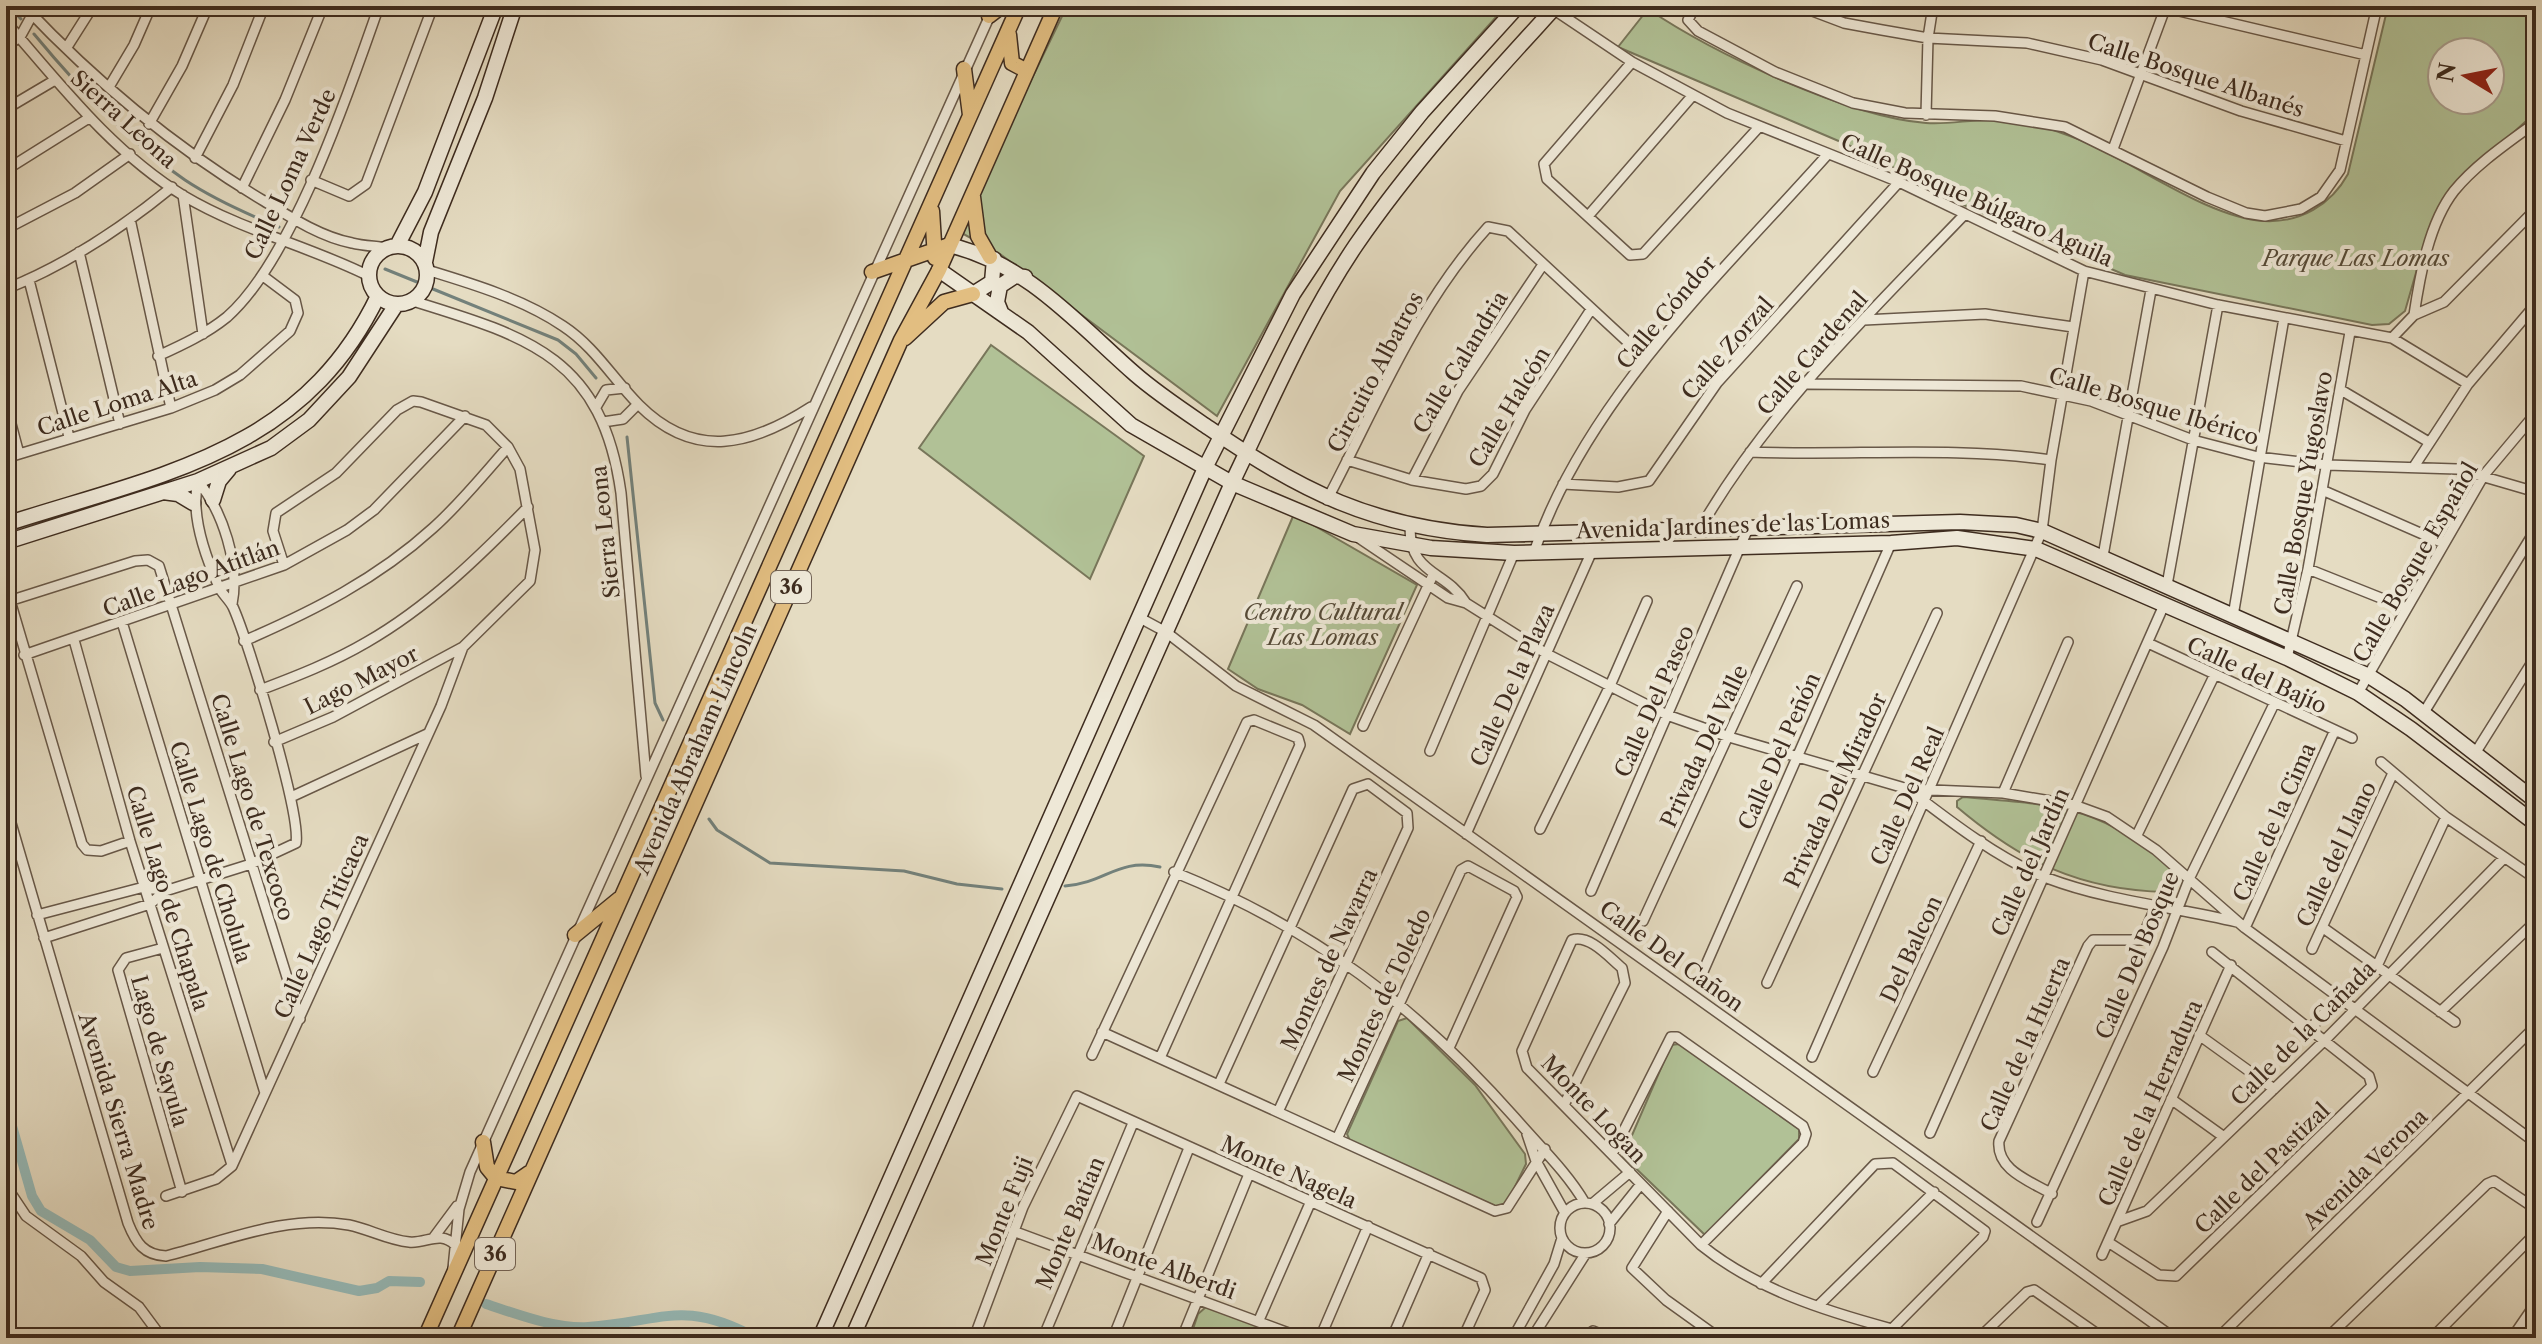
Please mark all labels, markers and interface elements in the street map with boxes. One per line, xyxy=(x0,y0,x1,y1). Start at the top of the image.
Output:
street label: Calle Bosque Albanés xyxy=(2084,28,2307,123)
north arrow xyxy=(2426,36,2506,116)
text: N xyxy=(2432,61,2462,84)
street label: Sierra Leona xyxy=(65,65,183,174)
street label: Calle Loma Verde xyxy=(239,84,342,264)
street label: Calle Bosque Búlgaro Aguila xyxy=(1836,128,2117,273)
park label: Parque Las Lomas xyxy=(2261,245,2450,272)
street label: Calle Cóndor xyxy=(1611,250,1722,375)
street label: Calle Calandria xyxy=(1407,286,1514,438)
street label: Calle Cardenal xyxy=(1751,286,1874,421)
street label: Circuito Albatros xyxy=(1322,287,1429,457)
street label: Calle Zorzal xyxy=(1676,291,1780,405)
street label: Calle Halcón xyxy=(1463,342,1556,472)
street label: Calle Bosque Ibérico xyxy=(2046,362,2262,451)
street label: Calle Loma Alta xyxy=(34,365,201,442)
street label: Calle Bosque Yugoslavo xyxy=(2269,369,2338,617)
street label: Calle Bosque Español xyxy=(2347,457,2484,667)
street label: Sierra Leona xyxy=(585,464,626,600)
street label: Avenida Jardines de las Lomas xyxy=(1575,507,1890,545)
street label: Calle Lago Atitlán xyxy=(99,534,283,623)
road number: 36 xyxy=(771,571,811,603)
park label: Centro Cultural Las Lomas xyxy=(1243,599,1406,651)
street label: Calle De la Plaza xyxy=(1464,599,1561,771)
street label: Avenida Abraham Lincoln xyxy=(628,620,763,879)
street label: Calle Del Paseo xyxy=(1609,621,1700,781)
street label: Calle del Bajío xyxy=(2183,631,2331,720)
street label: Lago Mayor xyxy=(300,640,423,721)
street label: Privada Del Valle xyxy=(1655,661,1754,832)
street label: Calle Del Peñón xyxy=(1733,668,1826,834)
street label: Privada Del Mirador xyxy=(1778,688,1893,892)
street label: Calle Lago de Texcoco xyxy=(205,690,300,924)
street label: Calle Del Real xyxy=(1865,722,1950,870)
street label: Calle Lago de Cholula xyxy=(164,738,257,967)
street label: Calle de la Cima xyxy=(2227,738,2322,906)
street label: Calle del Llano xyxy=(2291,777,2382,931)
street label: Calle Lago de Chapala xyxy=(120,782,215,1014)
street label: Calle del Jardín xyxy=(1986,783,2075,941)
street label: Calle Lago Titicaca xyxy=(269,829,375,1023)
street label: Montes de Navarra xyxy=(1275,864,1384,1054)
street label: Calle Del Bosque xyxy=(2090,867,2185,1043)
street label: Del Balcon xyxy=(1875,891,1948,1007)
street label: Calle Del Cañon xyxy=(1594,895,1749,1018)
street label: Montes de Toledo xyxy=(1332,904,1437,1087)
street label: Calle de la Huerta xyxy=(1975,952,2076,1136)
street label: Calle de la Cañada xyxy=(2225,955,2382,1111)
street label: Lago de Sayula xyxy=(125,972,194,1130)
street label: Calle de la Herradura xyxy=(2093,995,2208,1211)
street label: Avenida Sierra Madre xyxy=(72,1008,164,1233)
street label: Monte Logan xyxy=(1535,1050,1652,1169)
street label: Calle del Pastizal xyxy=(2189,1097,2336,1240)
street label: Avenida Verona xyxy=(2297,1103,2434,1236)
street label: Monte Nagela xyxy=(1217,1130,1361,1215)
street label: Monte Fuji xyxy=(970,1152,1039,1270)
street label: Monte Batian xyxy=(1030,1152,1111,1294)
street label: Monte Alberdi xyxy=(1088,1228,1240,1305)
road number: 36 xyxy=(475,1238,515,1270)

